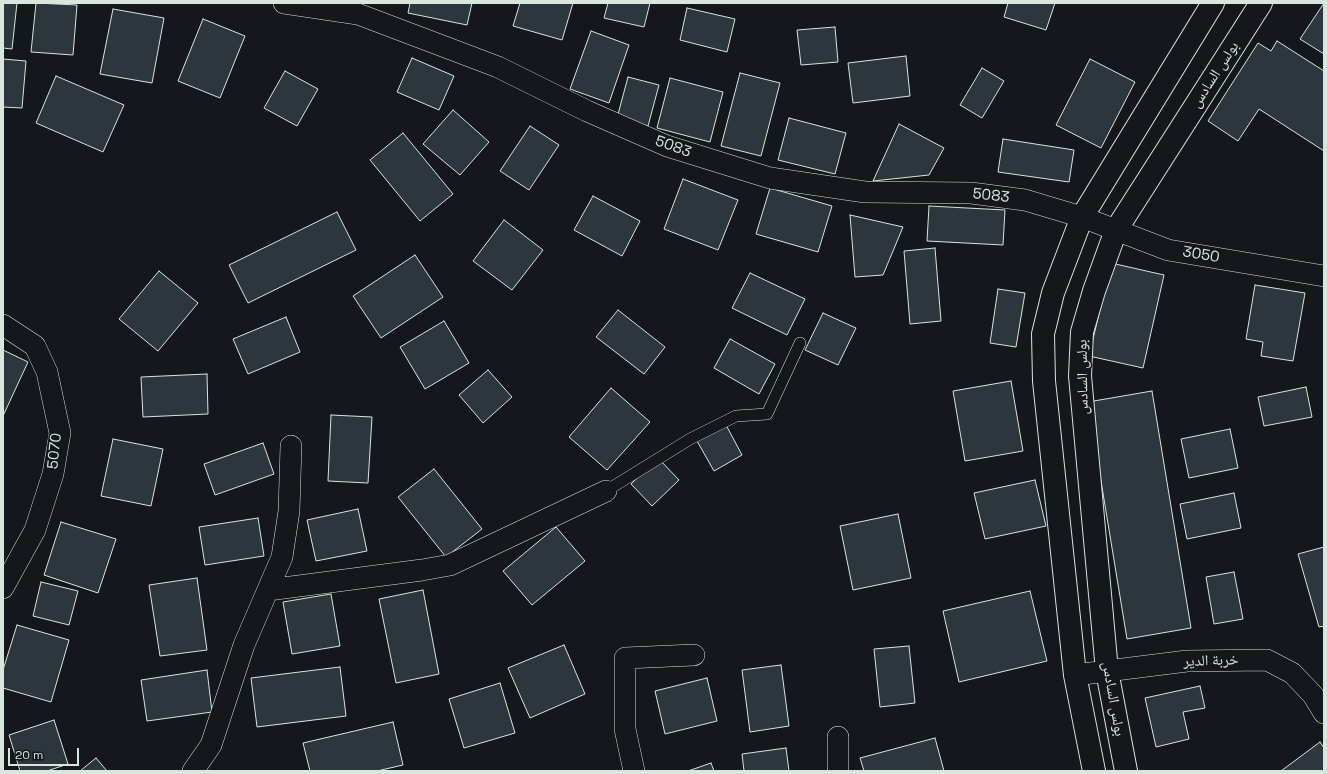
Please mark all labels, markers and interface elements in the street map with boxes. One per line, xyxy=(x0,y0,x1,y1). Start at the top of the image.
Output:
street label: بولس السادس xyxy=(1187,39,1243,111)
street label: 5083 xyxy=(653,132,693,162)
street label: 5083 xyxy=(972,185,1010,207)
street label: 3050 xyxy=(1181,243,1221,267)
street label: بولس السادس xyxy=(1073,339,1093,415)
street label: 5070 xyxy=(44,432,66,470)
street label: خربة الدير xyxy=(1183,651,1239,671)
street label: بولس السادس xyxy=(1098,660,1128,738)
scale bar xyxy=(10,740,81,766)
text: 20 m xyxy=(15,747,43,763)

